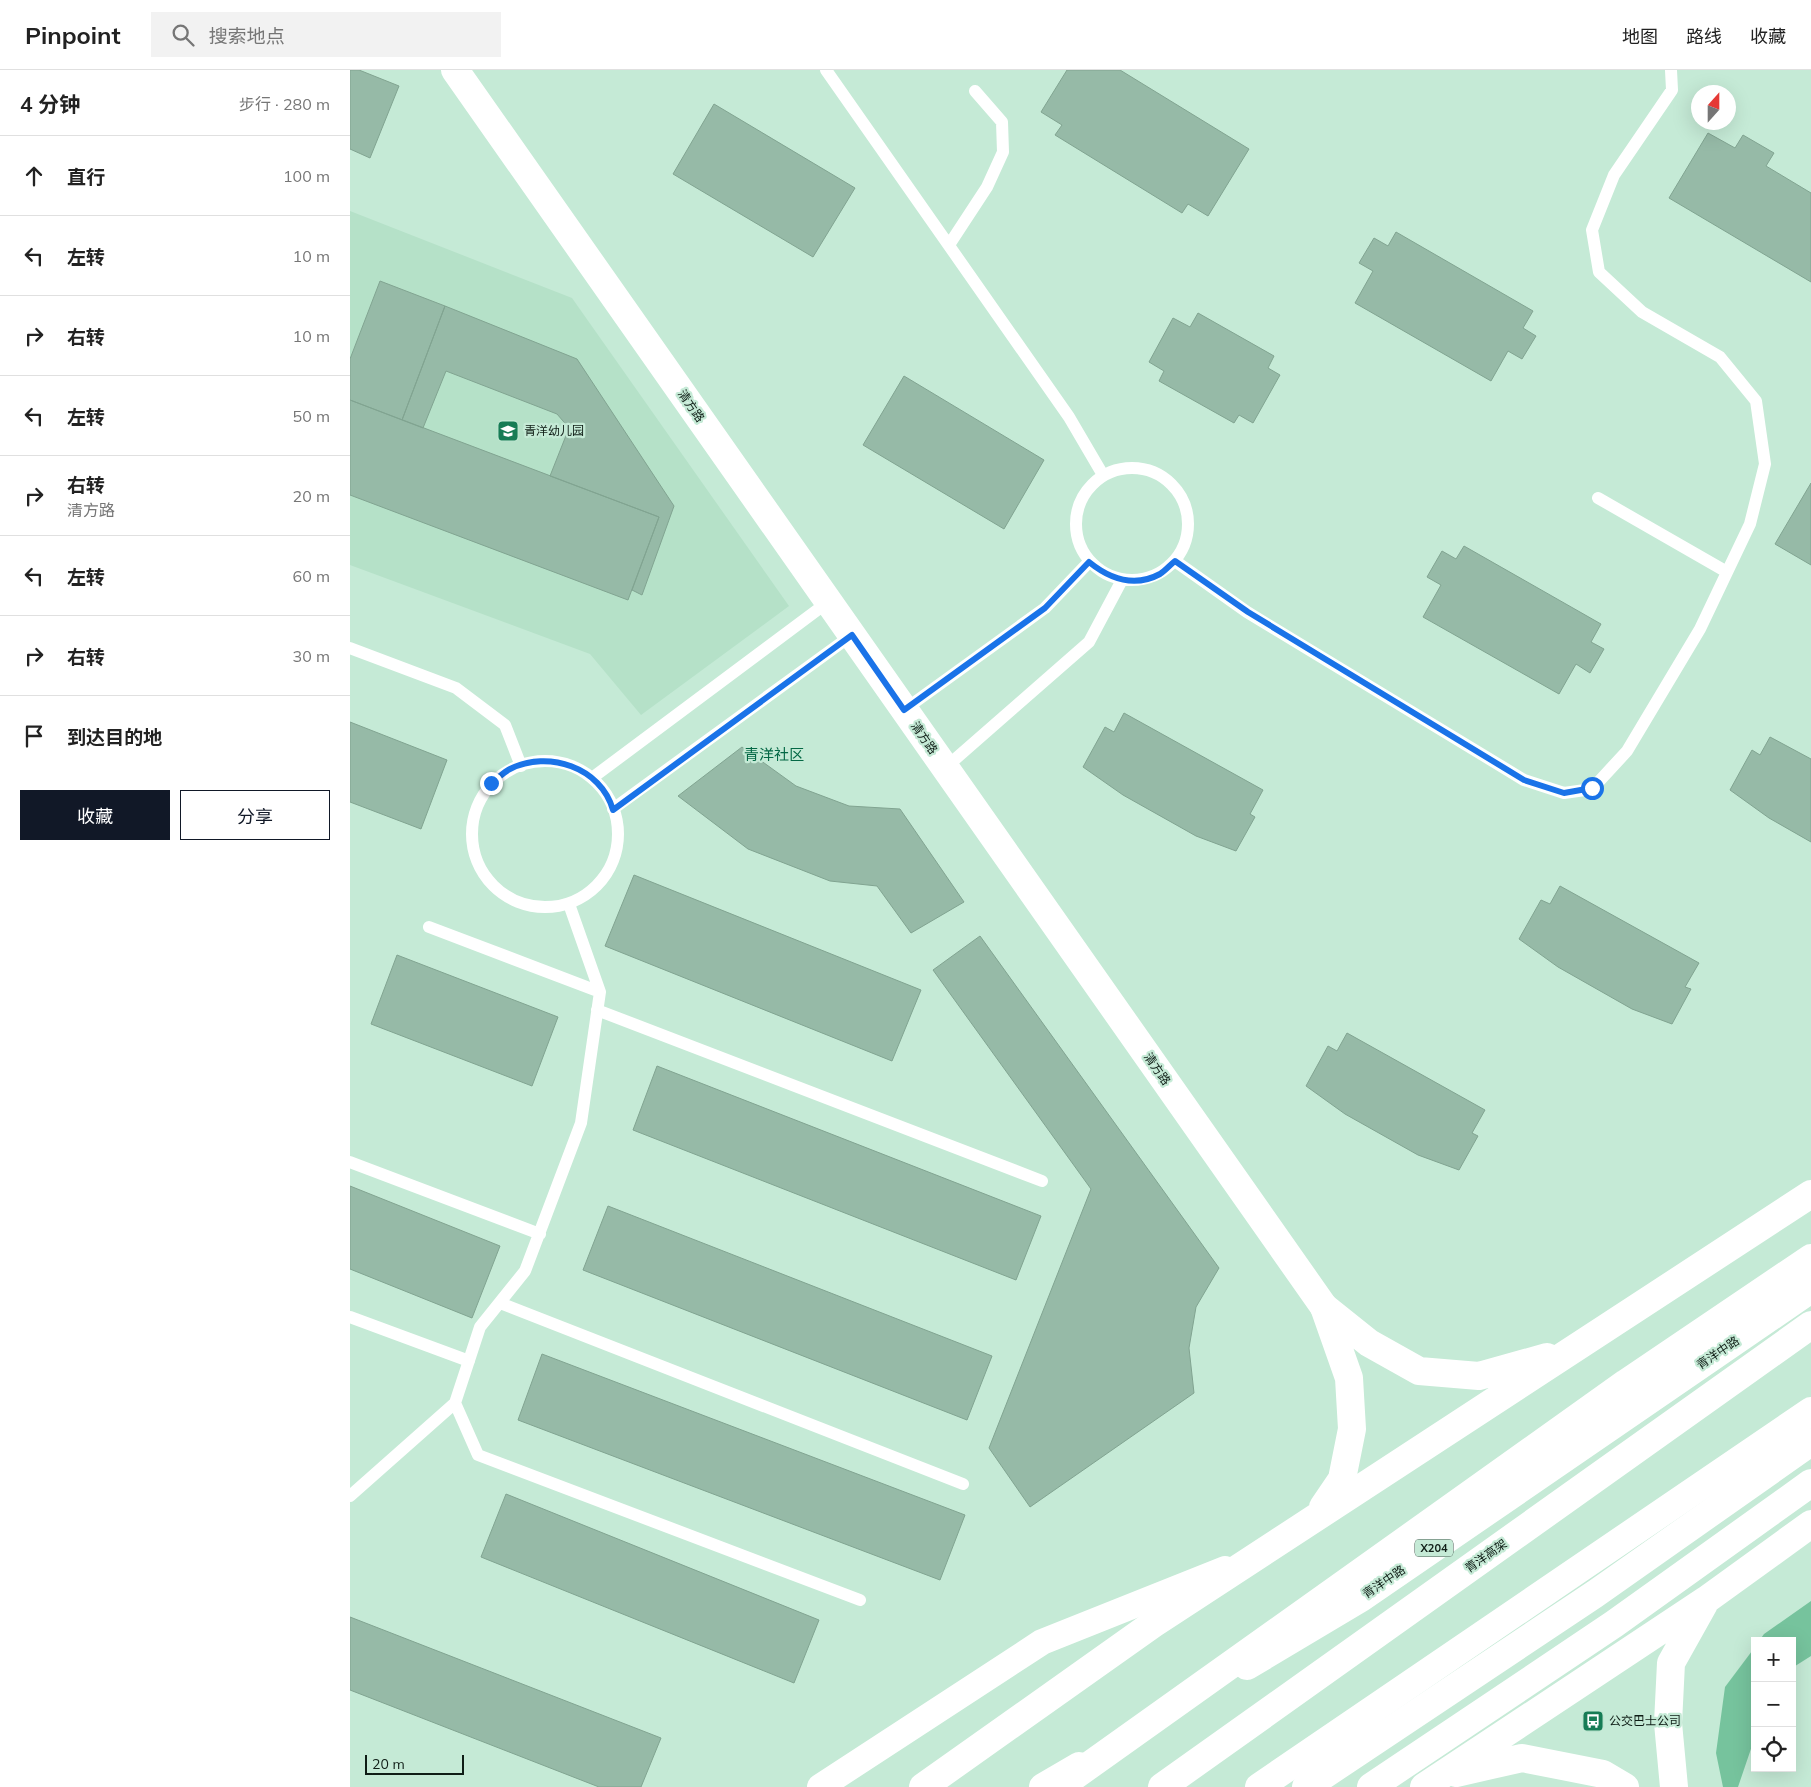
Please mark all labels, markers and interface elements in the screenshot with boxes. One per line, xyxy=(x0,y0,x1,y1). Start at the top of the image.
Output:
search box xyxy=(151,12,501,57)
text: Pinpoint xyxy=(25,20,121,50)
icon: search xyxy=(169,21,197,49)
text: 搜索地点 xyxy=(209,24,285,48)
text: 地图 xyxy=(1622,25,1658,48)
text: 路线 xyxy=(1686,25,1722,48)
text: 收藏 xyxy=(1750,25,1786,48)
north arrow xyxy=(1691,85,1736,130)
text: 4 分钟 xyxy=(20,91,80,117)
text: 步行 · 280 m xyxy=(239,94,330,114)
icon: ahead xyxy=(20,162,48,190)
text: 直行 xyxy=(67,165,105,189)
text: 100 m xyxy=(283,166,330,186)
icon: left xyxy=(20,242,48,270)
text: 左转 xyxy=(67,245,105,269)
text: 10 m xyxy=(293,246,330,266)
icon: right xyxy=(20,322,48,350)
text: 右转 xyxy=(67,325,105,349)
text: 10 m xyxy=(293,326,330,346)
street label: 清方路 xyxy=(675,387,708,425)
icon: left xyxy=(20,402,48,430)
text: 左转 xyxy=(67,405,105,429)
text: 50 m xyxy=(293,406,330,426)
school or university icon: 青洋幼儿园 xyxy=(496,419,520,443)
place label: 青洋幼儿园 xyxy=(524,423,584,438)
text: 右转 xyxy=(67,473,105,497)
icon: right xyxy=(20,482,48,510)
text: 20 m xyxy=(293,486,330,506)
text: 清方路 xyxy=(67,500,115,520)
icon: left xyxy=(20,562,48,590)
text: 左转 xyxy=(67,565,105,589)
text: 60 m xyxy=(293,566,330,586)
icon: right xyxy=(20,642,48,670)
text: 右转 xyxy=(67,645,105,669)
text: 30 m xyxy=(293,646,330,666)
street label: 清方路 xyxy=(908,719,941,757)
icon: arrive xyxy=(20,722,48,750)
text: 到达目的地 xyxy=(67,725,162,749)
district label: 青洋社区 xyxy=(744,745,804,764)
route end xyxy=(480,772,503,795)
route start xyxy=(1581,777,1604,800)
button: 收藏 xyxy=(20,790,170,840)
button: 分享 xyxy=(180,790,330,840)
street label: 清方路 xyxy=(1141,1050,1174,1088)
street label: 青洋中路 xyxy=(1694,1333,1742,1372)
street label: 青洋高架 xyxy=(1462,1536,1510,1576)
road number: X204 xyxy=(1415,1540,1453,1556)
street label: 青洋中路 xyxy=(1360,1562,1408,1601)
map controls xyxy=(1751,1637,1796,1772)
button: + xyxy=(1751,1637,1796,1682)
button: − xyxy=(1751,1682,1796,1727)
bus stop icon: 公交巴士公司 xyxy=(1581,1709,1605,1733)
place label: 公交巴士公司 xyxy=(1609,1713,1681,1728)
button: locate xyxy=(1751,1727,1796,1772)
scale bar xyxy=(365,1752,464,1775)
text: 20 m xyxy=(372,1755,405,1773)

